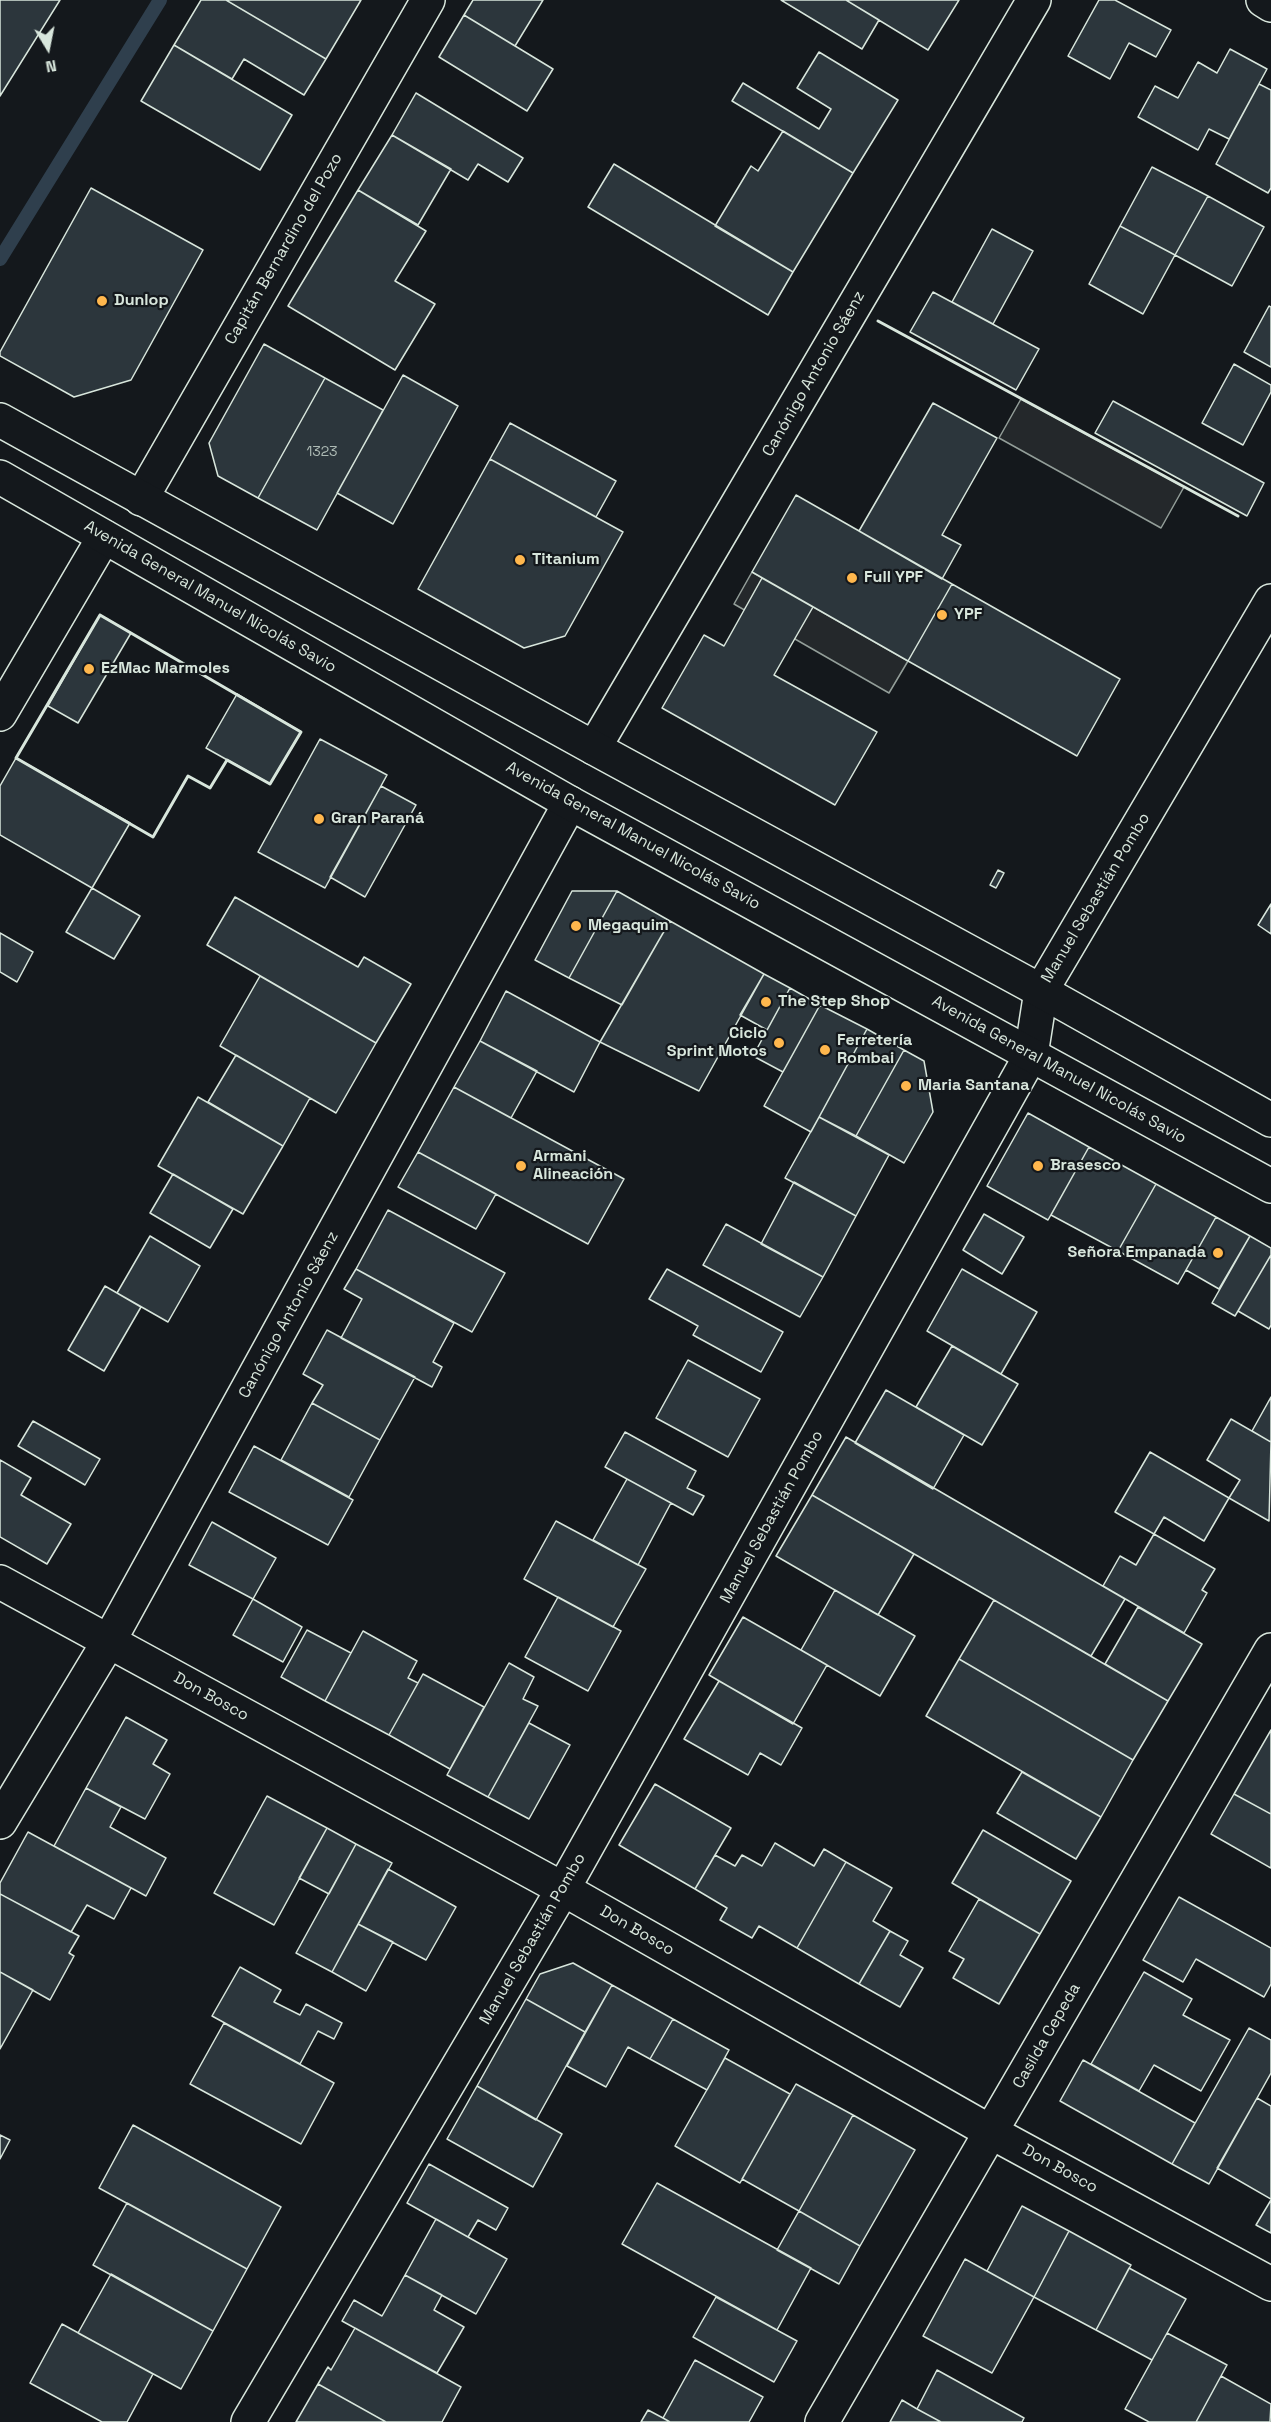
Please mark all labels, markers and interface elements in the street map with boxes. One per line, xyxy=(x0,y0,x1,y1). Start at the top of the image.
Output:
north arrow xyxy=(18,18,78,78)
text: N xyxy=(44,55,58,77)
street label: Capitán Bernardino del Pozo xyxy=(221,150,347,348)
street label: Canónigo Antonio Sáenz xyxy=(759,288,869,460)
place label: Dunlop xyxy=(114,291,169,311)
marker: Dunlop xyxy=(95,294,109,308)
house number: 1323 xyxy=(306,444,338,460)
street label: Avenida General Manuel Nicolás Savio xyxy=(81,517,339,677)
place label: Titanium xyxy=(532,550,600,570)
marker: Titanium xyxy=(513,553,527,567)
place label: Full YPF xyxy=(864,568,923,588)
marker: Full YPF xyxy=(845,571,859,585)
place label: YPF xyxy=(954,605,982,625)
marker: YPF xyxy=(935,608,949,622)
place label: EzMac Marmoles xyxy=(101,659,230,679)
marker: EzMac Marmoles xyxy=(82,662,96,676)
street label: Avenida General Manuel Nicolás Savio xyxy=(502,758,764,914)
place label: Gran Paraná xyxy=(331,809,424,829)
street label: Manuel Sebastián Pombo xyxy=(1038,810,1154,986)
marker: Gran Paraná xyxy=(312,812,326,826)
place label: Megaquim xyxy=(588,916,669,936)
marker: Megaquim xyxy=(569,919,583,933)
place label: The Step Shop xyxy=(778,992,890,1012)
street label: Avenida General Manuel Nicolás Savio xyxy=(928,992,1190,1148)
marker: The Step Shop xyxy=(759,995,773,1009)
place label: Ciclo Sprint Motos xyxy=(667,1024,767,1062)
place label: Ferretería Rombai xyxy=(837,1031,912,1069)
marker: Ciclo Sprint Motos xyxy=(772,1036,786,1050)
marker: Ferretería Rombai xyxy=(818,1043,832,1057)
place label: Maria Santana xyxy=(918,1076,1029,1096)
marker: Maria Santana xyxy=(899,1079,913,1093)
place label: Armani Alineación xyxy=(533,1147,613,1185)
place label: Brasesco xyxy=(1050,1156,1121,1176)
marker: Armani Alineación xyxy=(514,1159,528,1173)
marker: Brasesco xyxy=(1031,1159,1045,1173)
street label: Canónigo Antonio Sáenz xyxy=(235,1228,343,1402)
place label: Señora Empanada xyxy=(1068,1243,1206,1263)
marker: Señora Empanada xyxy=(1211,1246,1225,1260)
street label: Manuel Sebastián Pombo xyxy=(716,1427,828,1607)
street label: Don Bosco xyxy=(170,1669,252,1725)
street label: Manuel Sebastián Pombo xyxy=(476,1850,590,2028)
street label: Don Bosco xyxy=(596,1902,678,1960)
street label: Casilda Cepeda xyxy=(1009,1980,1085,2092)
street label: Don Bosco xyxy=(1019,2141,1101,2197)

